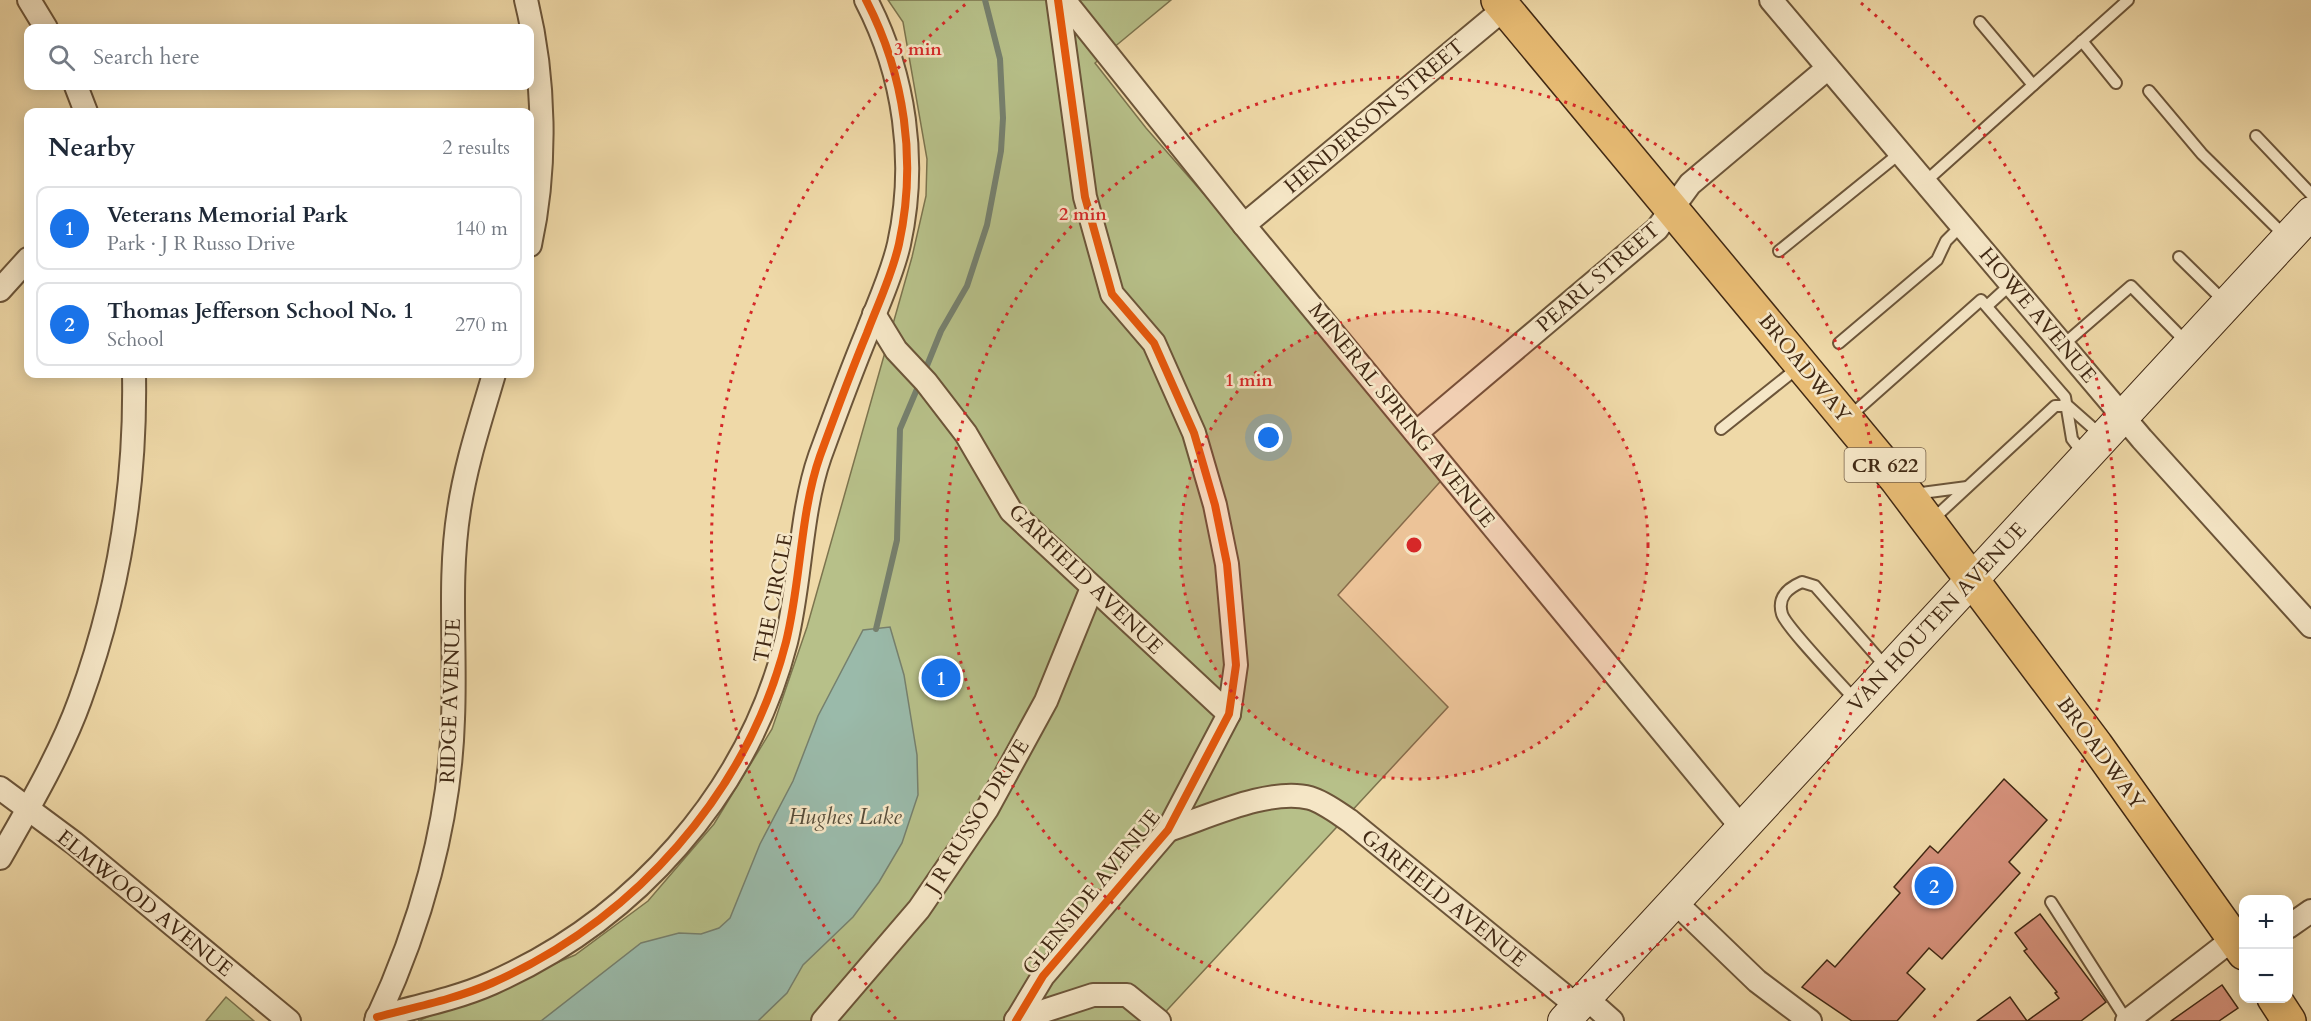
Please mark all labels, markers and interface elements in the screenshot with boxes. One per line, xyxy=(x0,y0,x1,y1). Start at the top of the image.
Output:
search box xyxy=(24,24,534,90)
street label: HENDERSON STREET xyxy=(1278,32,1471,200)
text: 3 min xyxy=(894,37,942,62)
icon: search xyxy=(45,41,78,74)
text: Search here xyxy=(93,42,200,72)
text: Nearby xyxy=(48,130,136,165)
text: 2 results xyxy=(442,134,510,161)
text: Veterans Memorial Park xyxy=(107,200,348,230)
text: 2 min xyxy=(1059,202,1107,227)
text: 1 xyxy=(64,215,75,242)
text: 140 m xyxy=(455,215,508,242)
street label: PEARL STREET xyxy=(1530,216,1666,339)
text: Park · J R Russo Drive xyxy=(107,230,295,257)
street label: HOWE AVENUE xyxy=(1972,241,2103,389)
text: Thomas Jefferson School No. 1 xyxy=(107,296,414,326)
street label: MINERAL SPRING AVENUE xyxy=(1302,297,1502,534)
street label: BROADWAY xyxy=(1752,308,1858,429)
text: 2 xyxy=(64,311,75,338)
text: 270 m xyxy=(455,311,508,338)
text: School xyxy=(107,326,164,353)
text: 1 min xyxy=(1225,368,1273,393)
your location xyxy=(1254,423,1283,452)
road number: CR 622 xyxy=(1844,448,1926,482)
street label: GARFIELD AVENUE xyxy=(1002,498,1169,661)
street label: VAN HOUTEN AVENUE xyxy=(1841,516,2033,719)
street label: THE CIRCLE xyxy=(747,531,800,665)
centre of rings xyxy=(1404,535,1424,555)
street label: RIDGE AVENUE xyxy=(433,618,468,784)
pin: 1 xyxy=(922,656,960,700)
street label: BROADWAY xyxy=(2050,691,2152,816)
street label: J R RUSSO DRIVE xyxy=(917,734,1037,901)
water label: Hughes Lake xyxy=(788,802,902,832)
street label: GLENSIDE AVENUE xyxy=(1016,804,1167,981)
street label: ELMWOOD AVENUE xyxy=(50,823,239,984)
street label: GARFIELD AVENUE xyxy=(1355,823,1532,974)
pin: 2 xyxy=(1914,864,1954,908)
map controls xyxy=(2239,895,2293,1003)
button: + xyxy=(2239,895,2293,949)
button: − xyxy=(2239,949,2293,1003)

